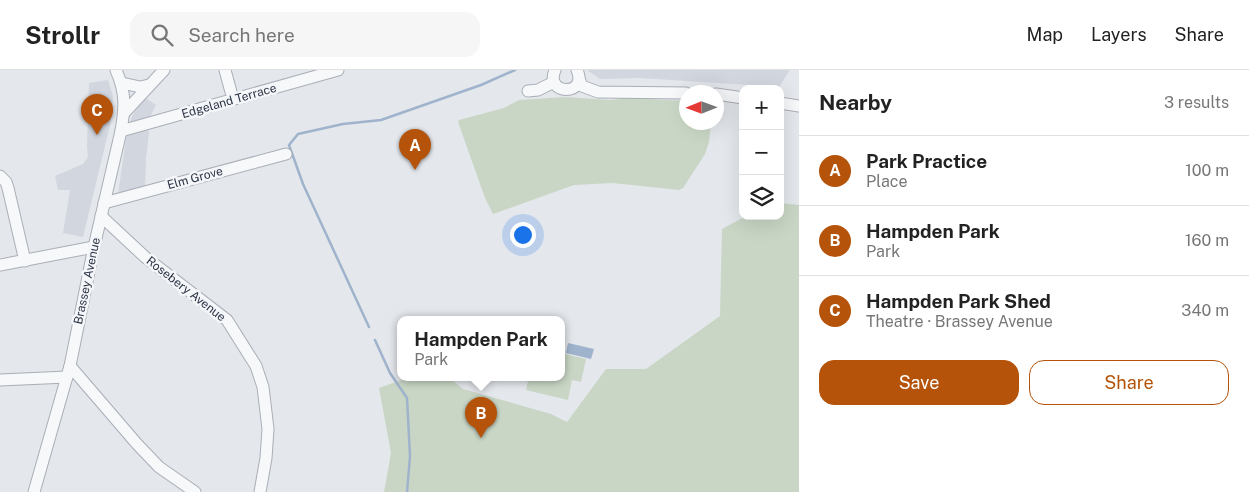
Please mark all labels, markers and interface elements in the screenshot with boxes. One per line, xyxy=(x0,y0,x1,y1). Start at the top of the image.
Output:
search box xyxy=(130,12,480,57)
text: Strollr xyxy=(25,21,100,49)
icon: search xyxy=(148,21,176,49)
text: Search here xyxy=(188,24,295,46)
text: Map xyxy=(1027,24,1063,45)
text: Layers xyxy=(1091,24,1147,45)
text: Share xyxy=(1175,24,1224,45)
street label: Edgeland Terrace xyxy=(180,81,278,121)
north arrow xyxy=(679,85,724,130)
map controls xyxy=(739,85,784,220)
button: + xyxy=(739,85,784,130)
text: Nearby xyxy=(819,90,892,115)
text: 3 results xyxy=(1164,93,1229,112)
pin: C xyxy=(81,94,113,135)
pin: A xyxy=(399,129,431,170)
button: − xyxy=(739,130,784,175)
text: Park Practice xyxy=(866,150,987,172)
text: A xyxy=(829,161,841,180)
text: 100 m xyxy=(1185,161,1229,180)
street label: Elm Grove xyxy=(166,164,225,192)
text: Place xyxy=(866,172,908,191)
button: layers xyxy=(739,175,784,220)
text: Hampden Park xyxy=(866,220,1000,242)
your location xyxy=(510,222,536,248)
text: B xyxy=(830,231,840,250)
text: 160 m xyxy=(1185,231,1229,250)
street label: Brassey Avenue xyxy=(71,236,103,326)
text: Park xyxy=(866,242,900,261)
street label: Rosebery Avenue xyxy=(144,254,229,324)
text: Hampden Park Shed xyxy=(866,290,1051,312)
text: C xyxy=(829,301,841,320)
text: 340 m xyxy=(1181,301,1229,320)
text: Theatre · Brassey Avenue xyxy=(866,312,1053,331)
popup xyxy=(397,316,565,381)
text: Hampden Park xyxy=(414,328,548,350)
text: Park xyxy=(414,350,448,369)
button: Save xyxy=(819,360,1019,405)
button: Share xyxy=(1029,360,1229,405)
pin: B xyxy=(465,397,497,438)

